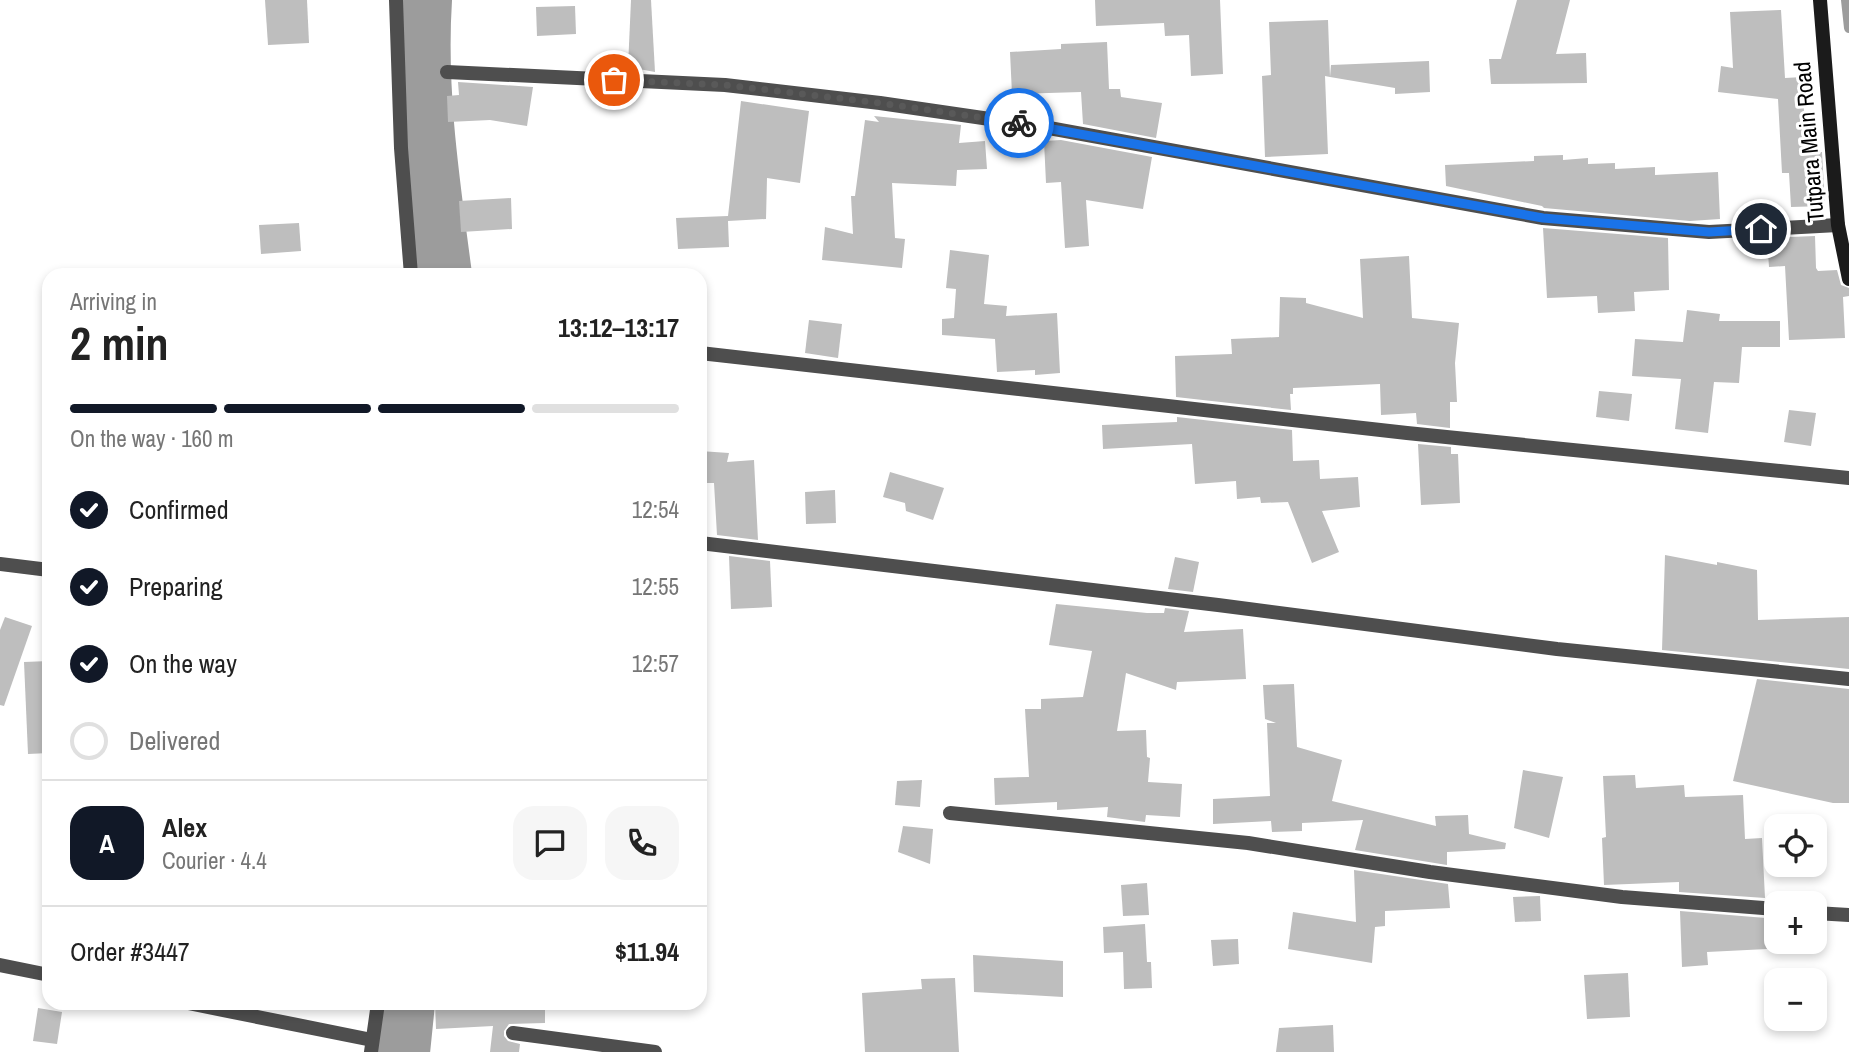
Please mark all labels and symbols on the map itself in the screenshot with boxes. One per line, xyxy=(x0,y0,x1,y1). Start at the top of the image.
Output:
pin xyxy=(584,50,644,110)
street label: Tutpara Main Road xyxy=(1786,61,1831,224)
courier xyxy=(984,88,1054,158)
pin xyxy=(1731,199,1791,259)

